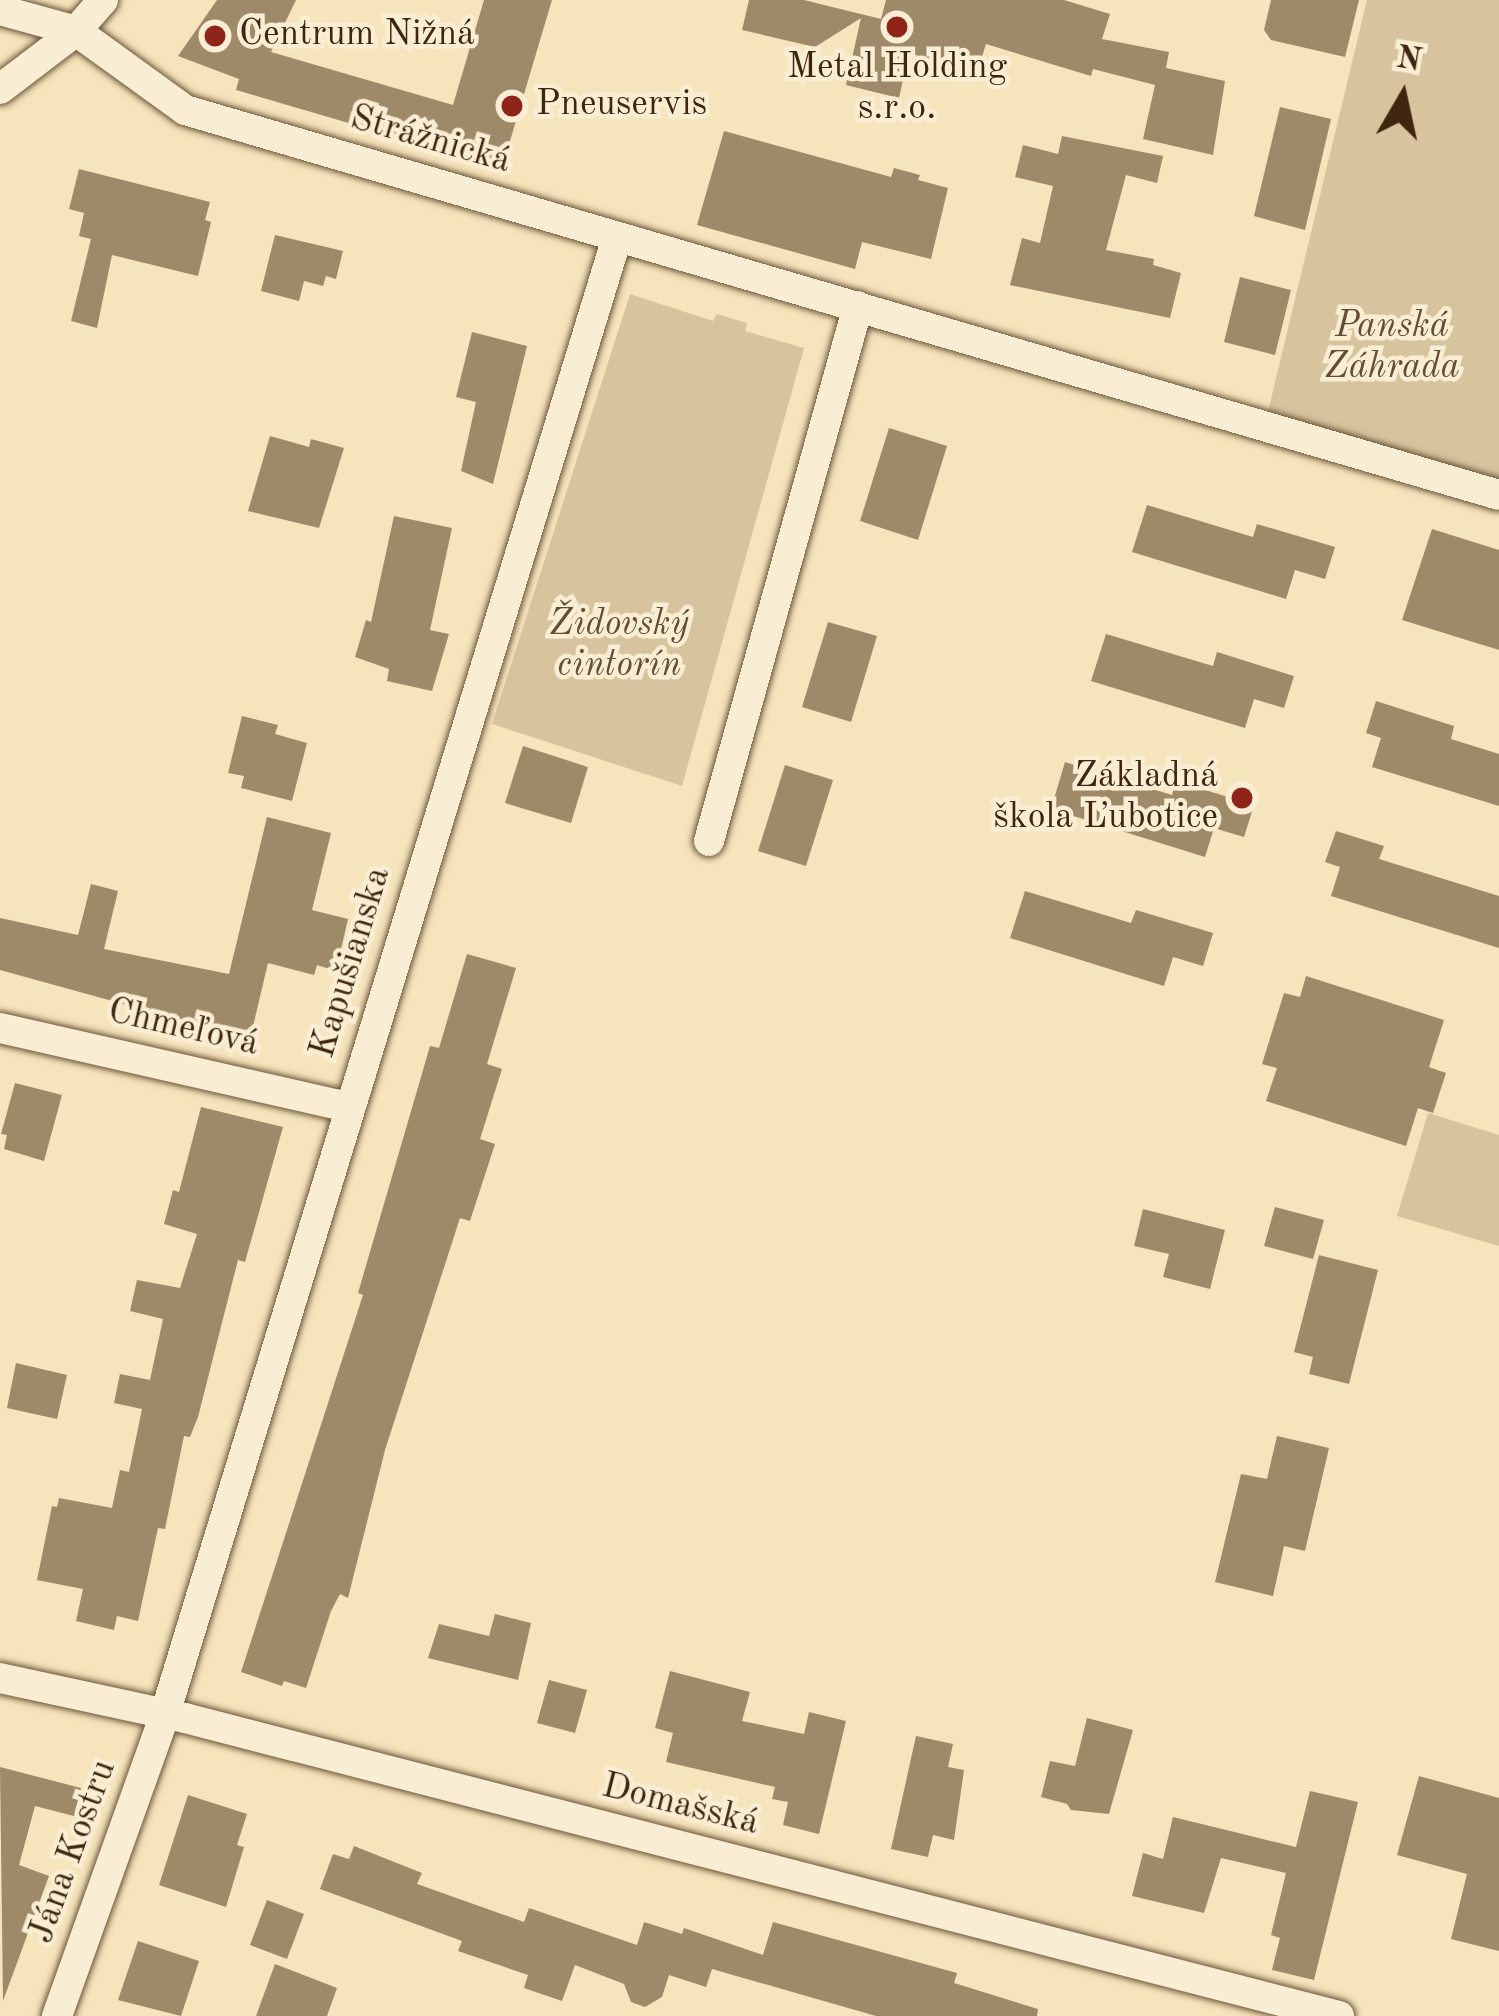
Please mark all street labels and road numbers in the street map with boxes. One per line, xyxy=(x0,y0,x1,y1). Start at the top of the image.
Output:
street label: Strážnická xyxy=(345,98,515,184)
street label: Kapušianska xyxy=(302,862,402,1064)
street label: Chmeľová xyxy=(104,991,262,1067)
street label: Jána Kostru xyxy=(21,1754,127,1950)
street label: Domašská xyxy=(597,1766,763,1846)

